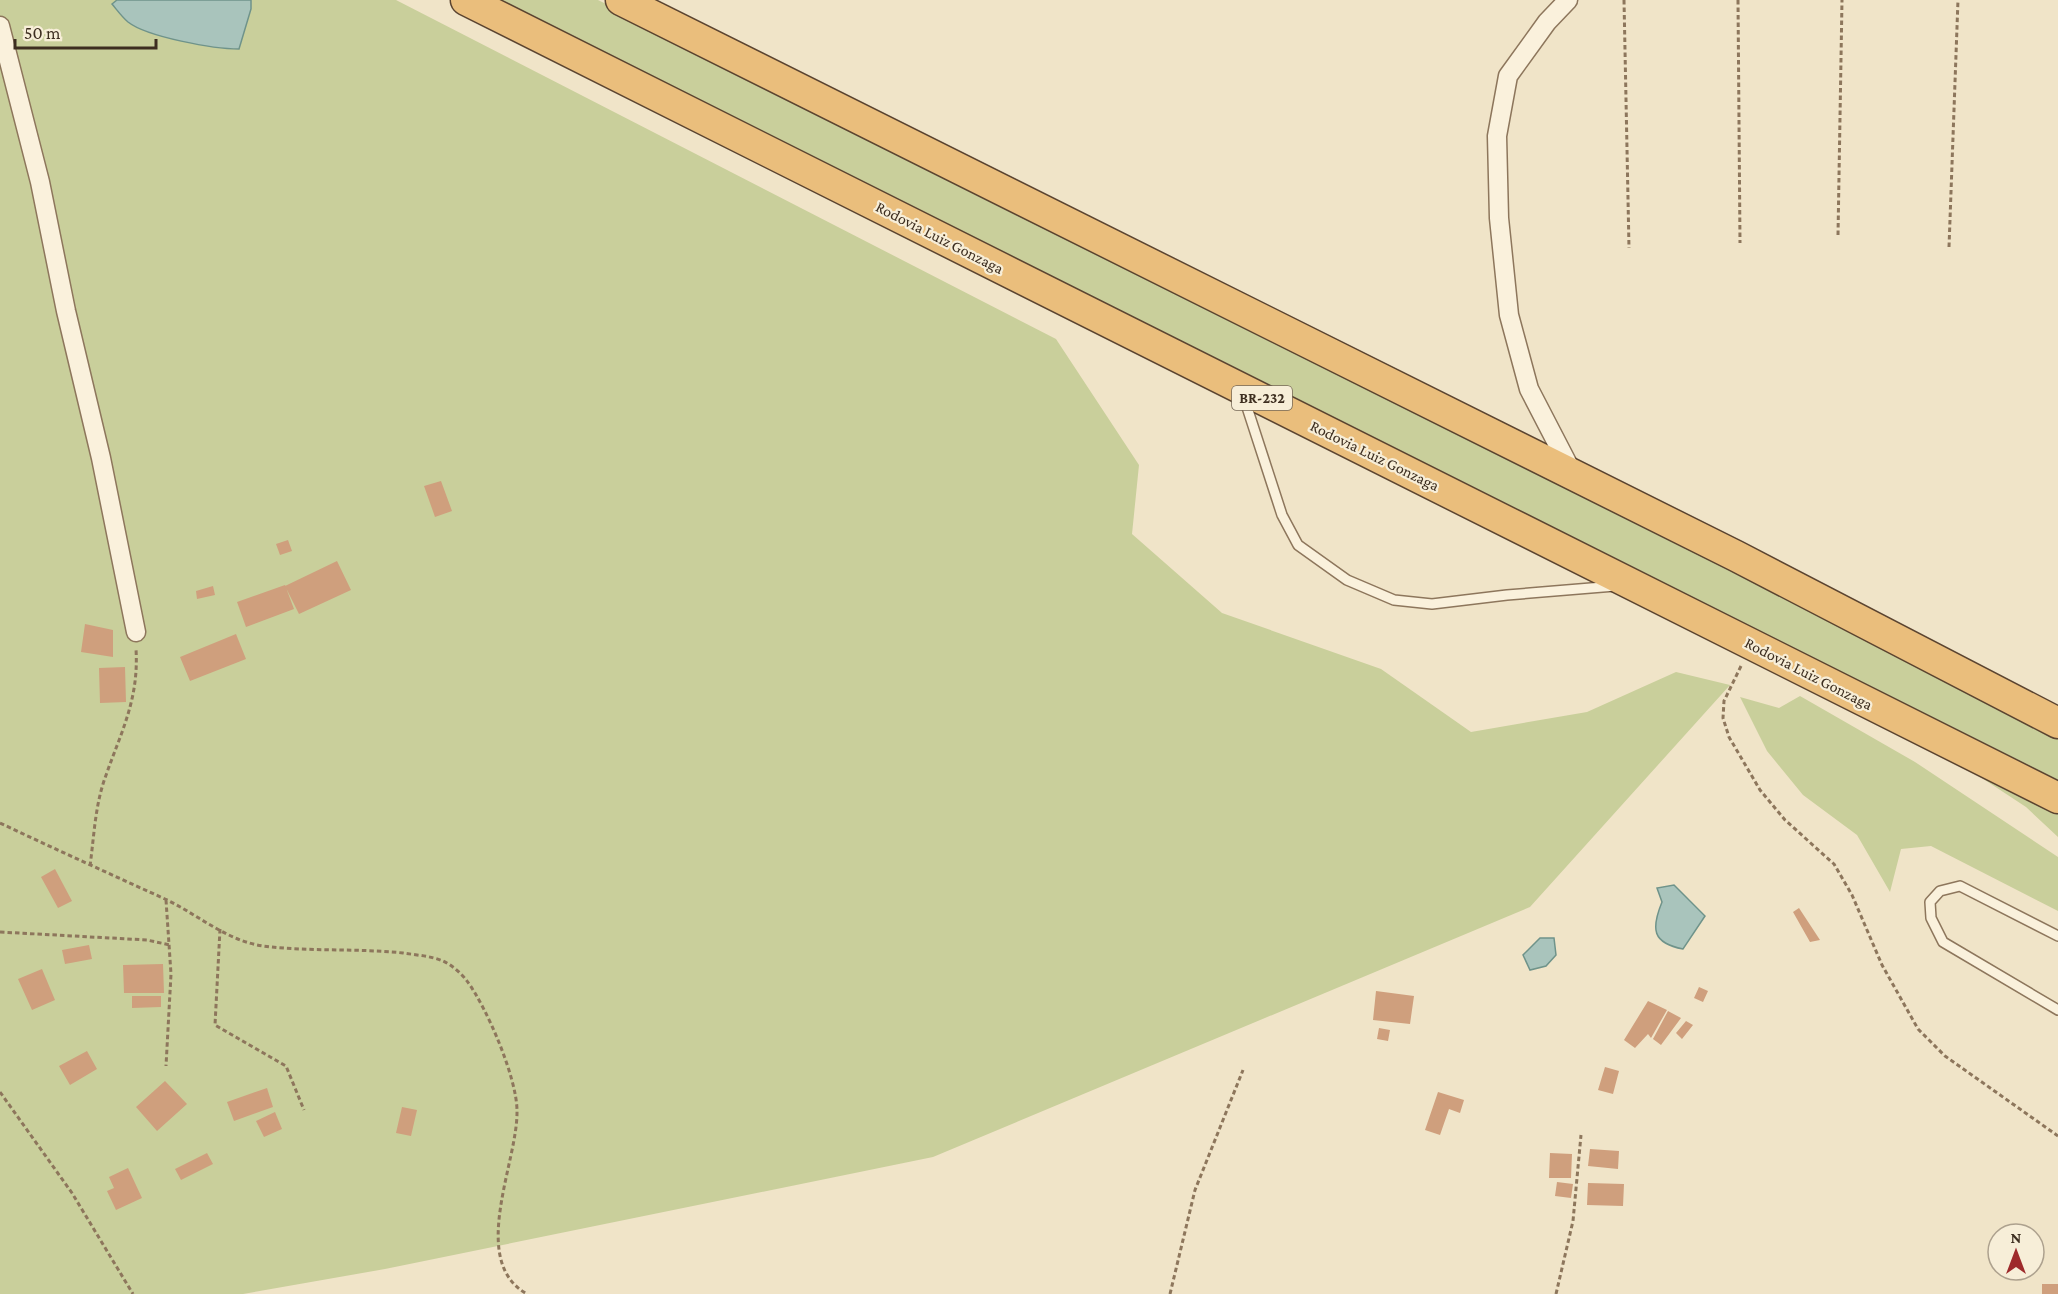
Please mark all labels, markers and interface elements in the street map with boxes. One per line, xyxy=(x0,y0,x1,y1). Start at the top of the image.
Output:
scale bar xyxy=(15,12,156,50)
text: 50 m xyxy=(24,23,61,43)
street label: Rodovia Luiz Gonzaga xyxy=(873,198,1007,278)
road number: BR-232 xyxy=(1232,386,1292,410)
street label: Rodovia Luiz Gonzaga xyxy=(1307,417,1442,495)
street label: Rodovia Luiz Gonzaga xyxy=(1742,634,1876,714)
north arrow xyxy=(1986,1222,2046,1282)
text: N xyxy=(2011,1229,2022,1246)

